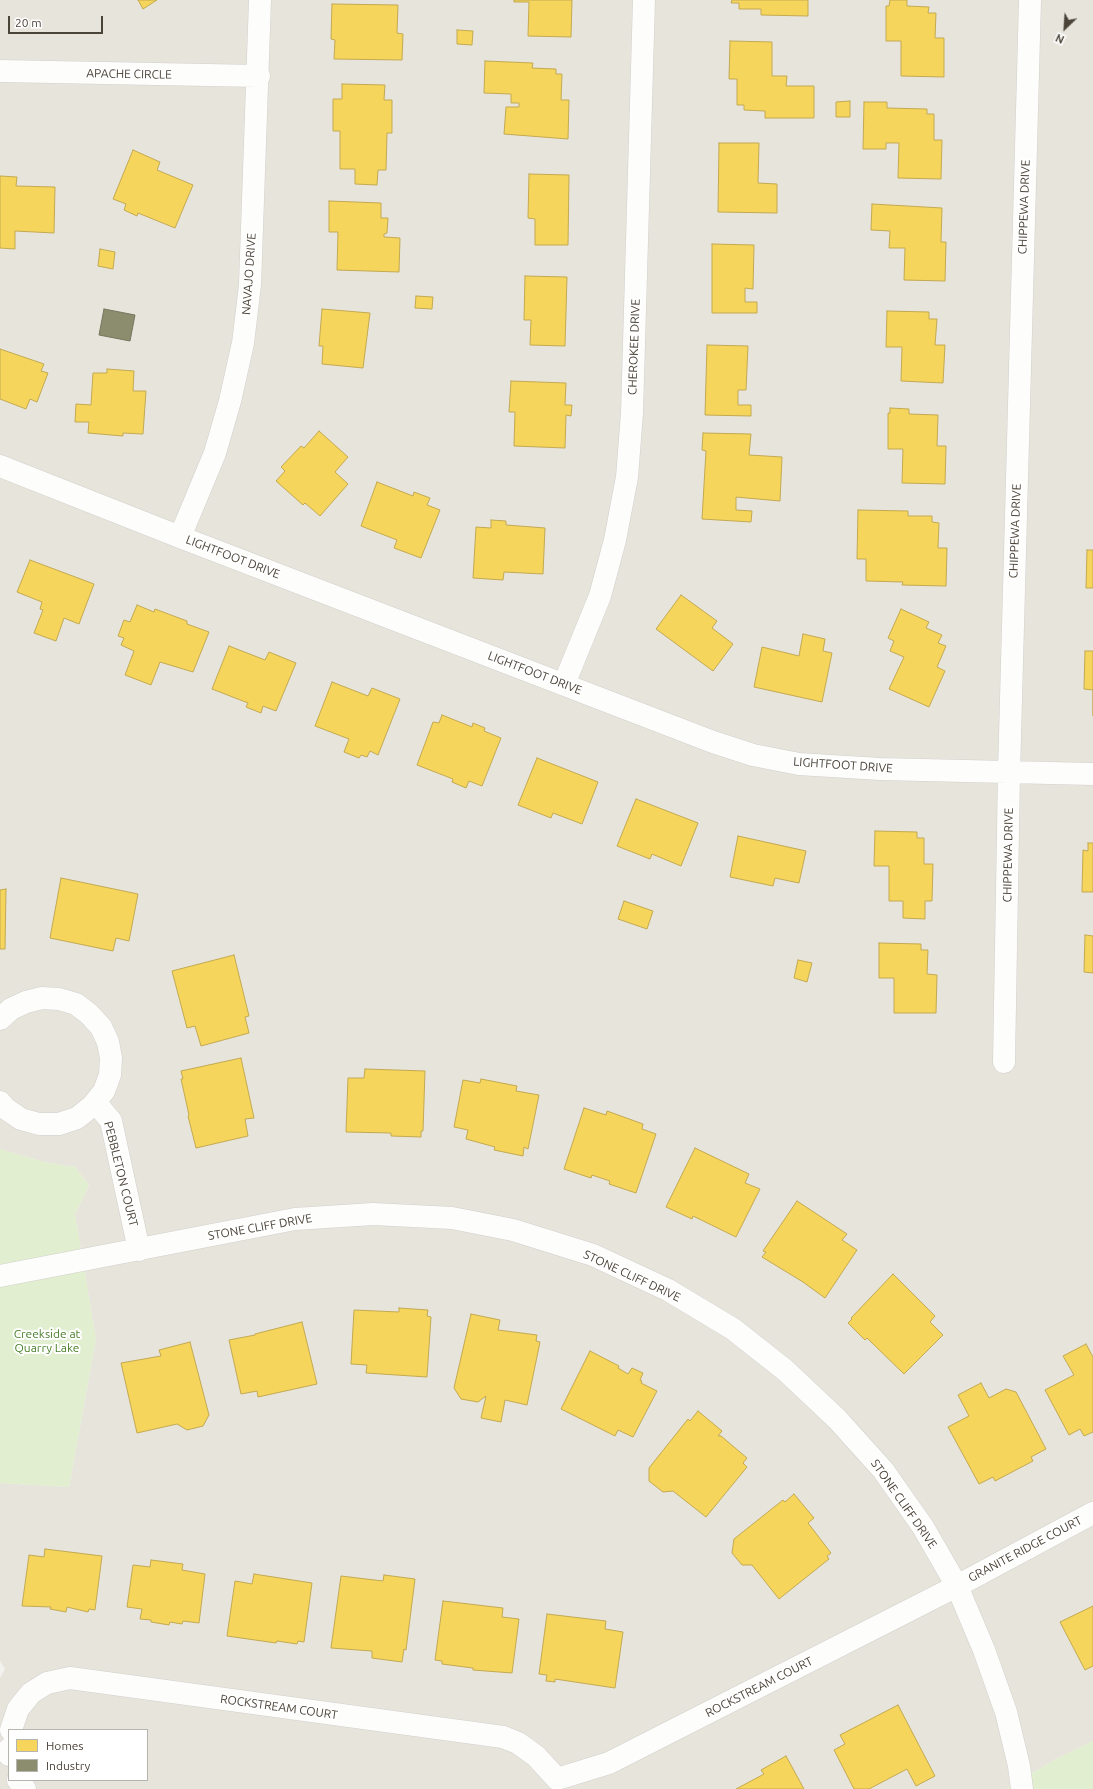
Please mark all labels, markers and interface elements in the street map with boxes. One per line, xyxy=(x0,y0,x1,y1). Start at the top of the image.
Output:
scale bar xyxy=(10,8,105,34)
north arrow xyxy=(1045,8,1085,48)
text: 20 m xyxy=(15,16,42,29)
text: N xyxy=(1054,32,1066,46)
street label: APACHE CIRCLE xyxy=(86,66,172,82)
street label: CHIPPEWA DRIVE xyxy=(1015,159,1033,255)
street label: NAVAJO DRIVE xyxy=(239,232,259,316)
street label: CHEROKEE DRIVE xyxy=(625,299,643,395)
street label: CHIPPEWA DRIVE xyxy=(1006,483,1024,579)
street label: LIGHTFOOT DRIVE xyxy=(184,532,282,582)
street label: LIGHTFOOT DRIVE xyxy=(486,648,584,698)
street label: LIGHTFOOT DRIVE xyxy=(793,754,893,776)
street label: CHIPPEWA DRIVE xyxy=(1000,807,1016,903)
street label: PEBBLETON COURT xyxy=(101,1120,141,1228)
street label: STONE CLIFF DRIVE xyxy=(207,1211,313,1243)
street label: STONE CLIFF DRIVE xyxy=(581,1247,683,1305)
park label: Creekside at Quarry Lake xyxy=(14,1327,80,1355)
street label: STONE CLIFF DRIVE xyxy=(868,1457,940,1551)
street label: GRANITE RIDGE COURT xyxy=(966,1513,1084,1585)
street label: ROCKSTREAM COURT xyxy=(703,1654,815,1720)
street label: ROCKSTREAM COURT xyxy=(219,1692,339,1722)
legend xyxy=(8,1729,148,1781)
text: Homes xyxy=(46,1739,84,1752)
text: Industry xyxy=(46,1759,90,1772)

